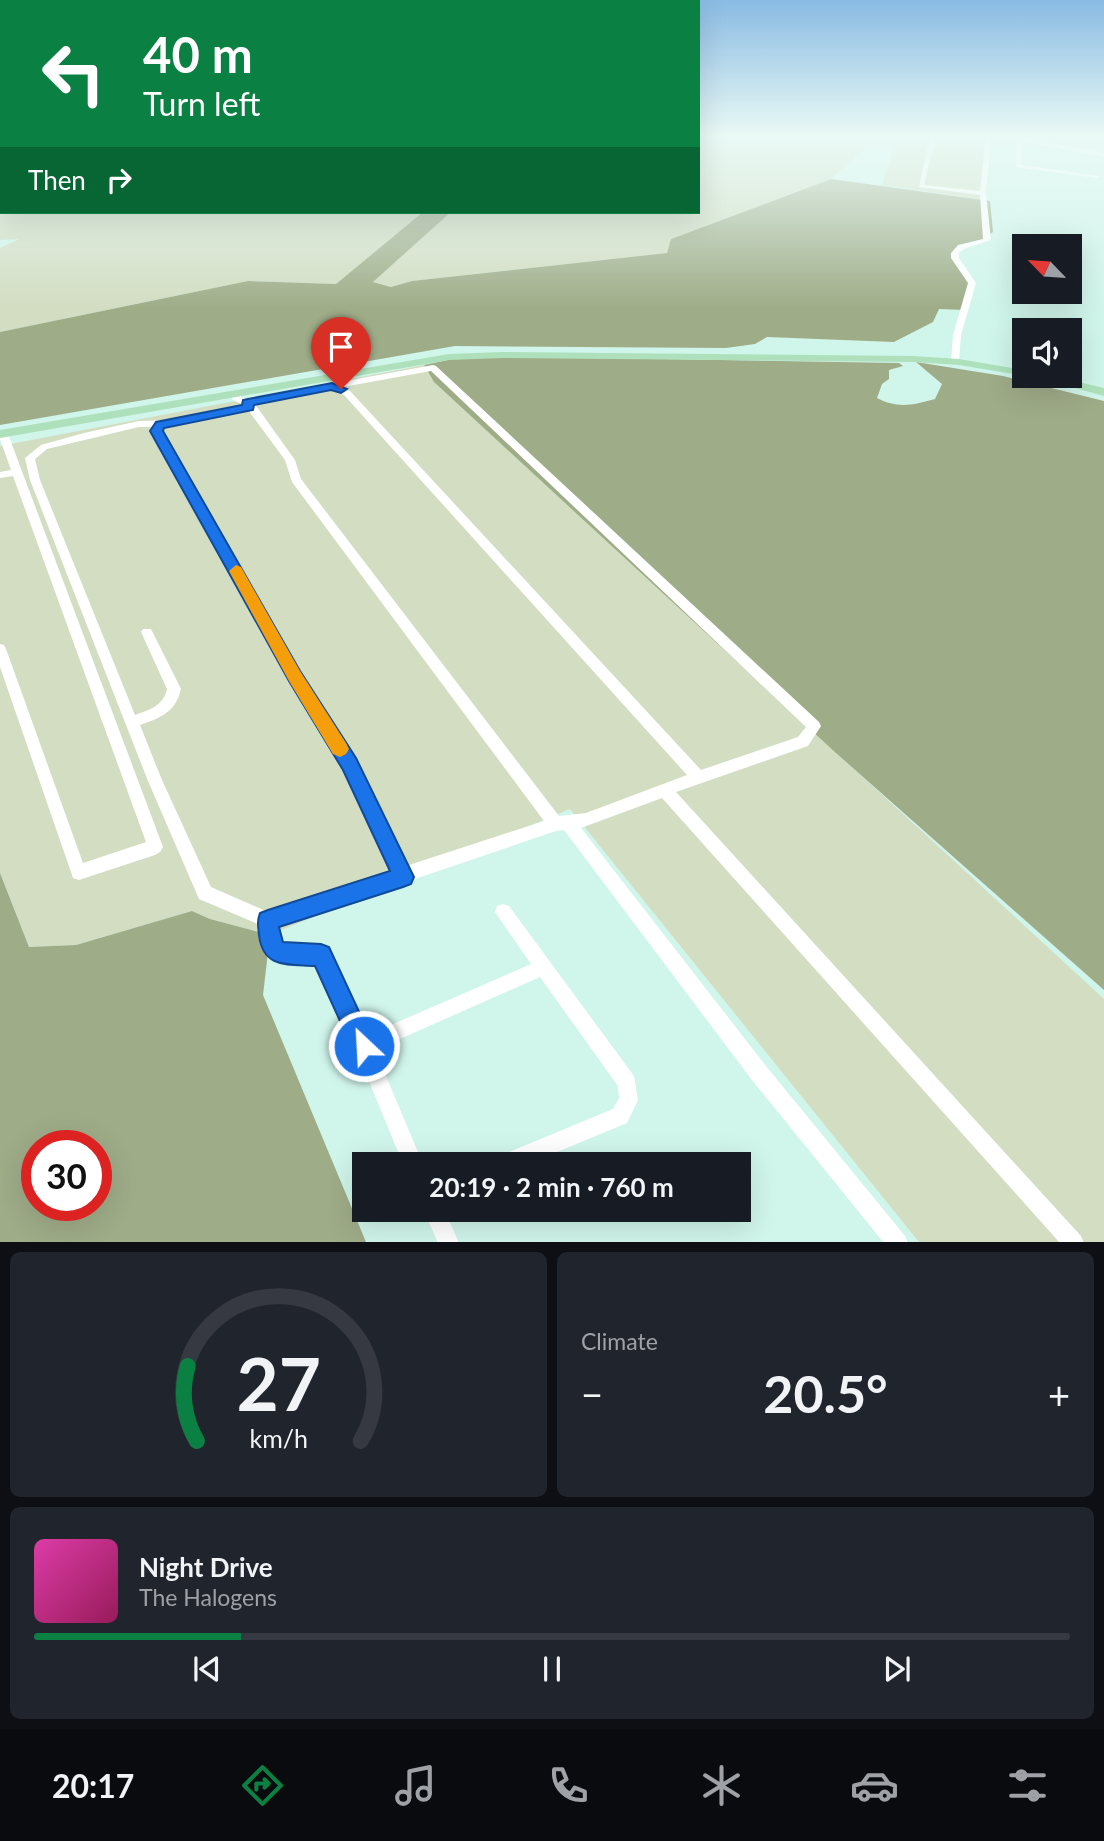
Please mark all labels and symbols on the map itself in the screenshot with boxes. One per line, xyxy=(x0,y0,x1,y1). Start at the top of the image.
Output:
north arrow xyxy=(1012,234,1082,304)
pin xyxy=(311,317,371,389)
position arrow xyxy=(327,1009,401,1083)
speed limit sign: 30 xyxy=(21,1130,112,1221)

